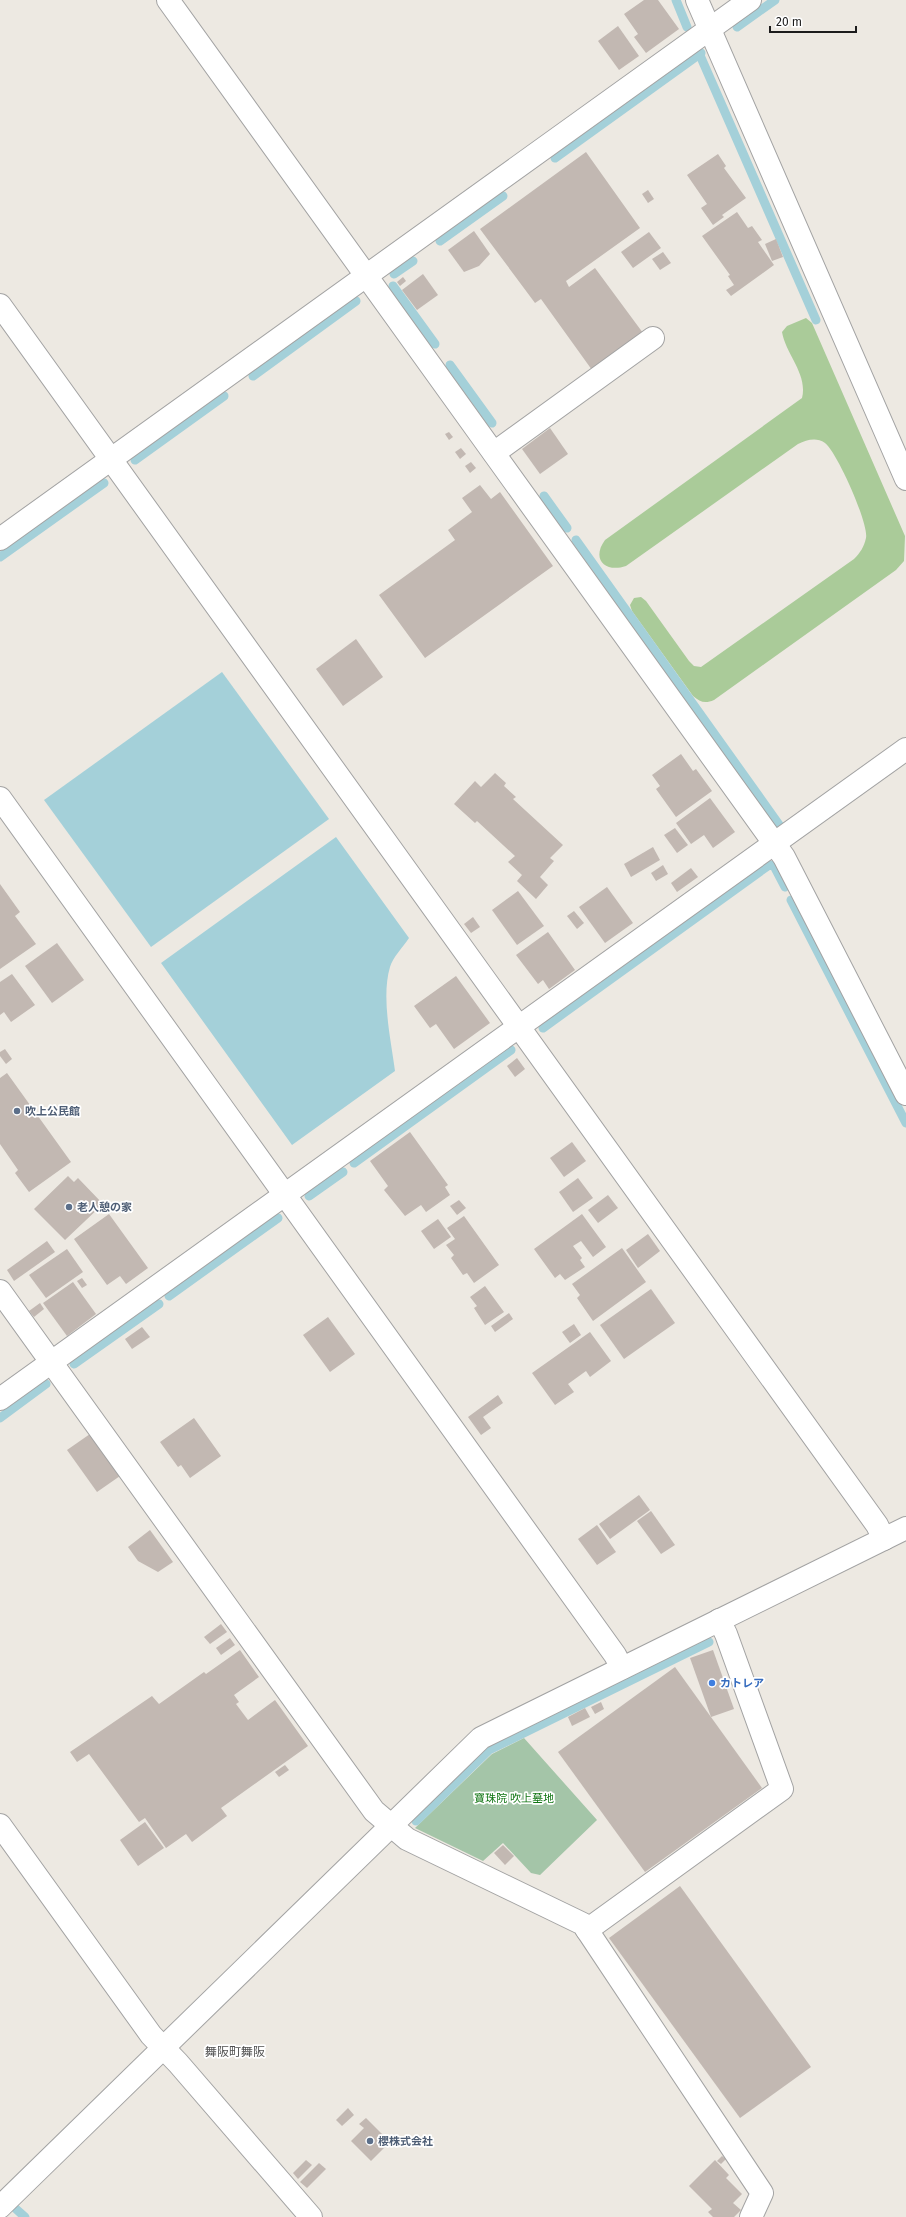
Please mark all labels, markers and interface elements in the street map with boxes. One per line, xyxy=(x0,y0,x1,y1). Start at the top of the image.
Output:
scale bar xyxy=(770,8,856,34)
text: 20 m xyxy=(776,15,802,29)
place label: 吹上公民館 xyxy=(25,1105,80,1118)
marker: 吹上公民館 xyxy=(12,1106,22,1116)
place label: 老人憩の家 xyxy=(77,1201,132,1214)
marker: 老人憩の家 xyxy=(64,1202,74,1212)
place label: カトレア xyxy=(720,1677,764,1690)
marker: カトレア xyxy=(707,1678,717,1688)
park label: 寶珠院 吹上墓地 xyxy=(474,1792,554,1805)
district label: 舞阪町舞阪 xyxy=(205,2045,265,2059)
place label: 櫻株式会社 xyxy=(378,2135,433,2148)
marker: 櫻株式会社 xyxy=(365,2136,375,2146)

